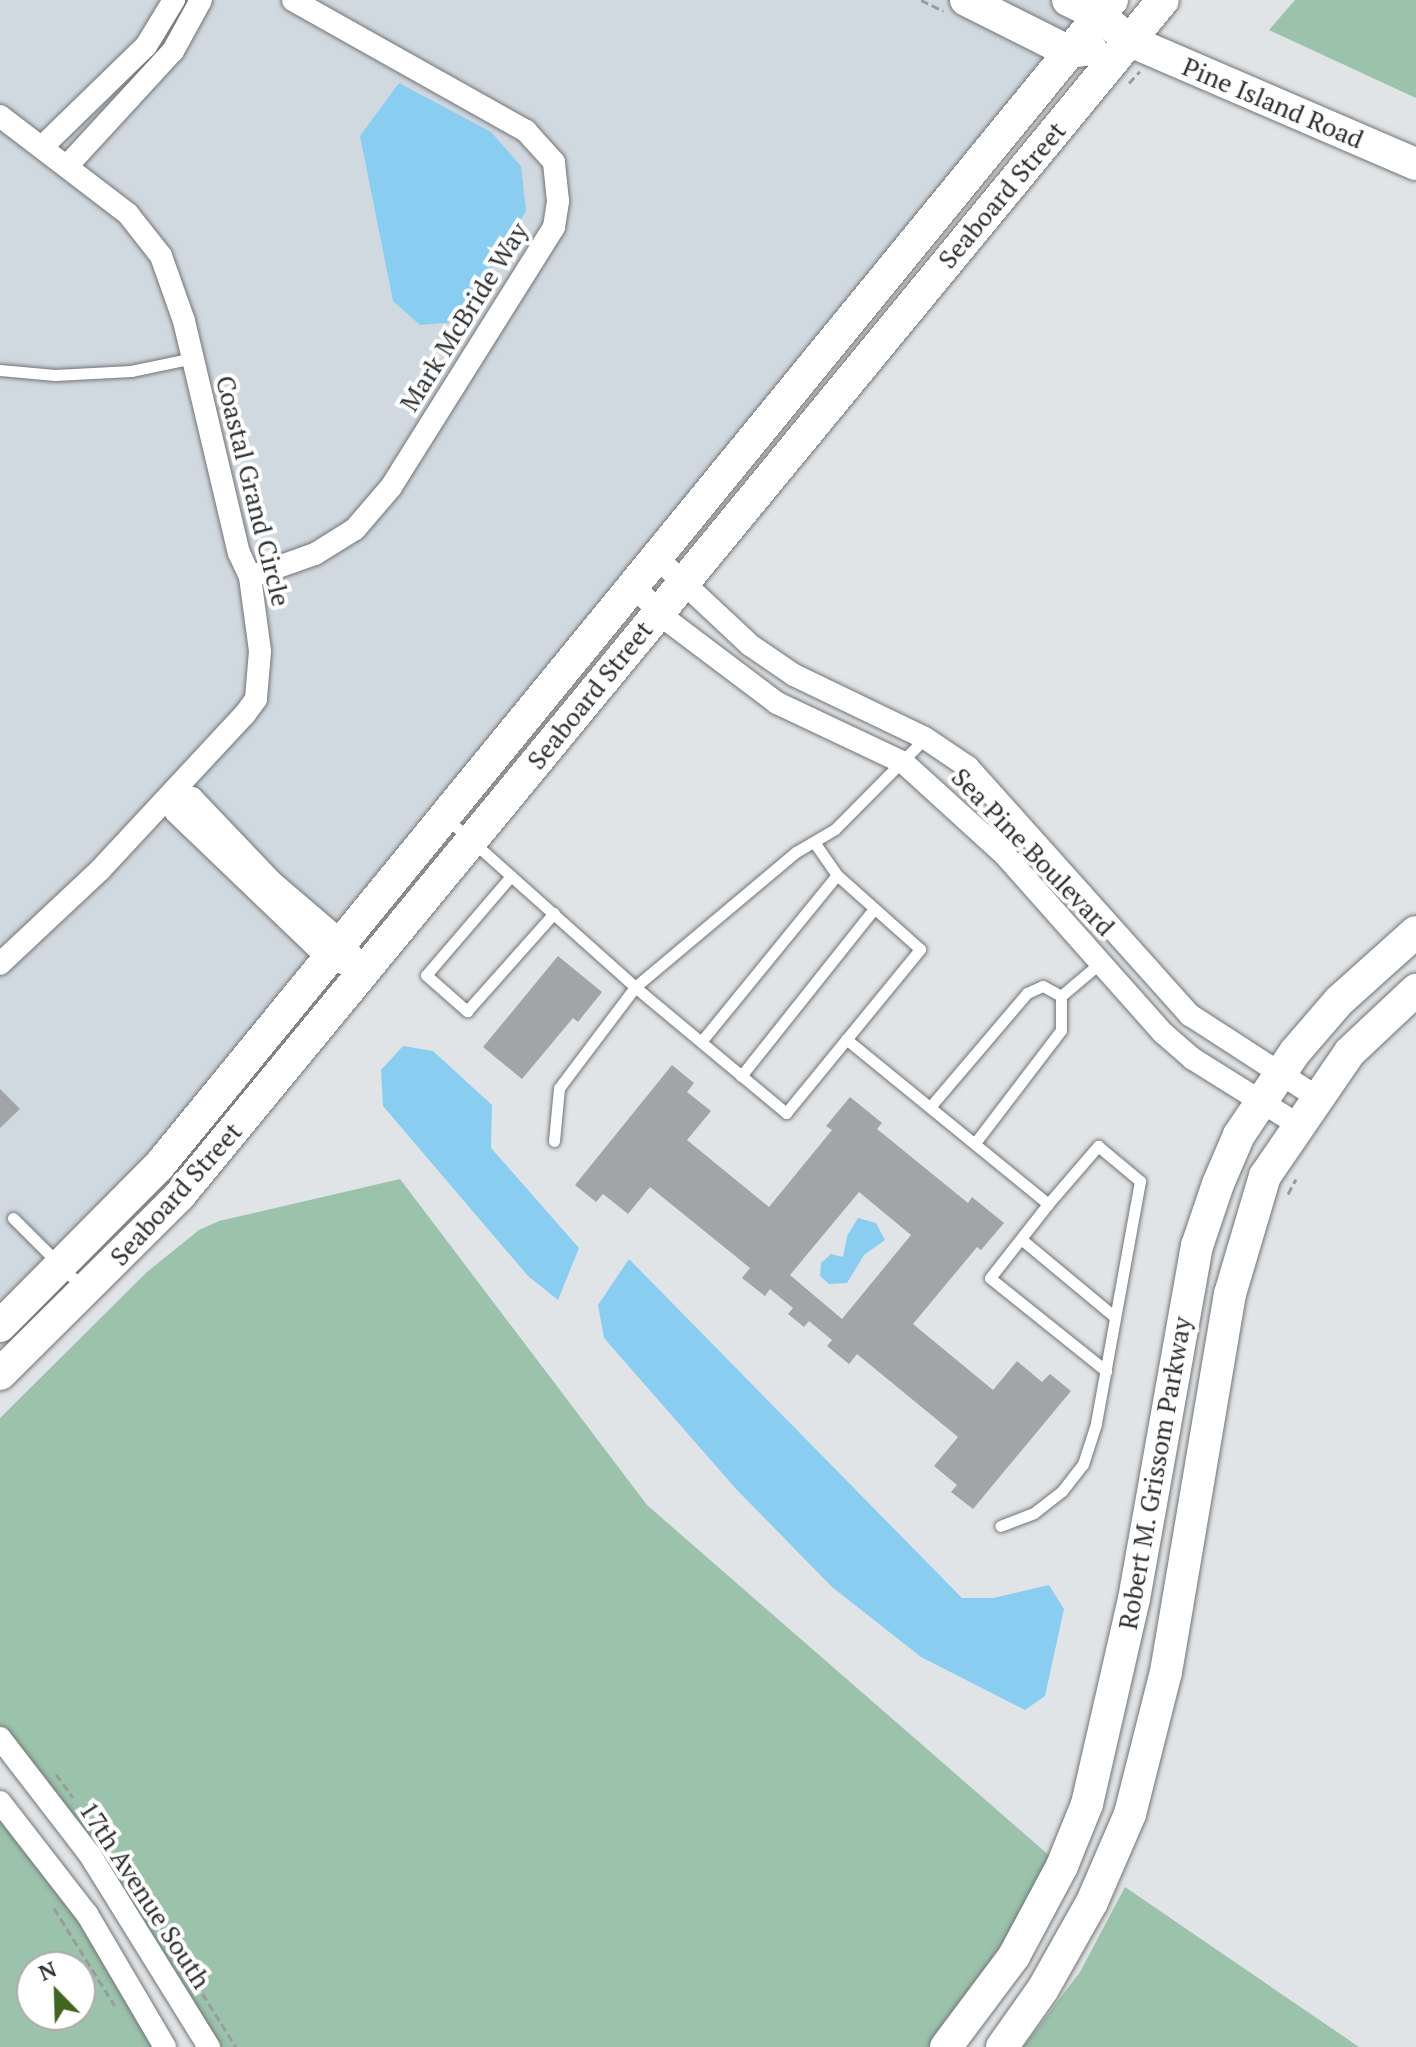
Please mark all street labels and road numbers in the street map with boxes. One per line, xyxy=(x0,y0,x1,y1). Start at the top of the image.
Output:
street label: Pine Island Road xyxy=(1178,51,1368,155)
street label: Seaboard Street xyxy=(932,115,1072,275)
street label: Mark McBride Way xyxy=(393,217,535,417)
street label: Coastal Grand Circle xyxy=(209,372,297,610)
street label: Seaboard Street xyxy=(521,614,659,776)
street label: Sea Pine Boulevard xyxy=(945,762,1121,942)
street label: Seaboard Street xyxy=(104,1116,248,1272)
street label: Robert M. Grissom Parkway xyxy=(1112,1314,1198,1632)
street label: 17th Avenue South xyxy=(73,1795,217,1995)

